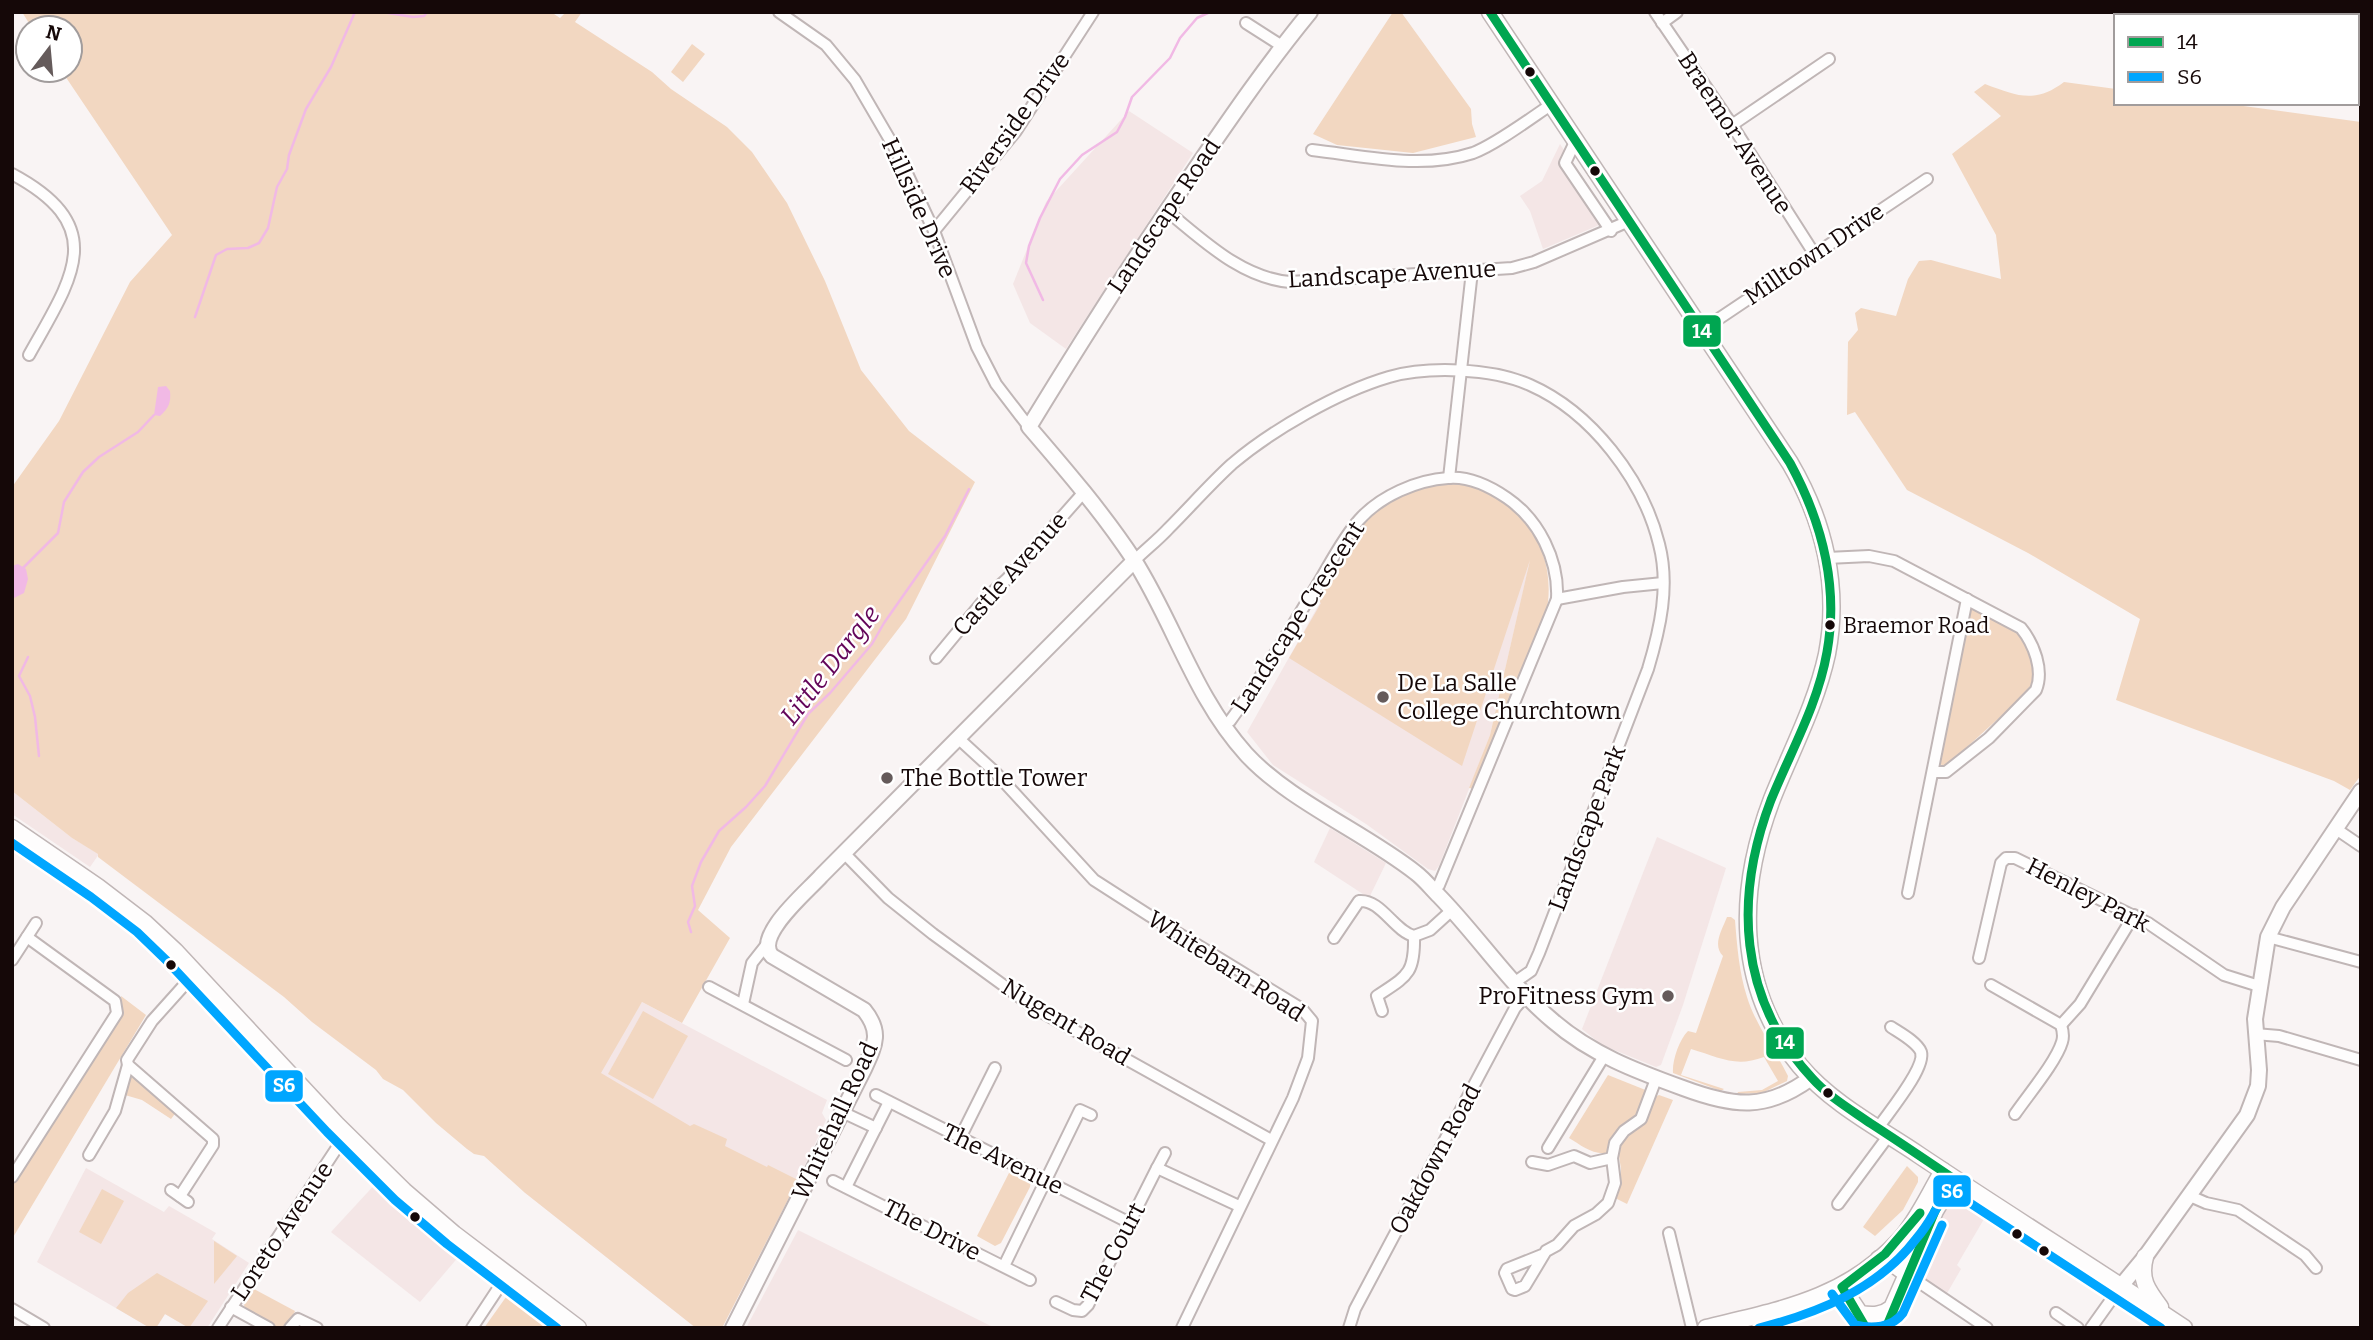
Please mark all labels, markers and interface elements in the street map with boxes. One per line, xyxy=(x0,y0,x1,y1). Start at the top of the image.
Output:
north arrow xyxy=(14,14,84,84)
legend xyxy=(2114,14,2359,105)
text: N xyxy=(43,20,64,46)
text: 14 xyxy=(2177,29,2198,55)
street label: Riverside Drive xyxy=(954,47,1076,199)
street label: Braemor Avenue xyxy=(1672,47,1798,219)
text: S6 xyxy=(2177,64,2202,90)
unlabelled marker xyxy=(1523,65,1537,79)
street label: Landscape Road xyxy=(1102,133,1226,299)
street label: Hillside Drive xyxy=(876,134,962,282)
unlabelled marker xyxy=(1588,164,1602,178)
street label: Milltown Drive xyxy=(1739,197,1889,311)
street label: Landscape Avenue xyxy=(1287,255,1497,293)
line badge: 14 xyxy=(1682,314,1722,348)
text: 14 xyxy=(1692,320,1712,343)
street label: Castle Avenue xyxy=(947,506,1073,642)
street label: Landscape Crescent xyxy=(1226,516,1371,718)
water label: Little Dargle xyxy=(774,599,887,731)
place label: Braemor Road xyxy=(1843,612,1989,639)
marker: Braemor Road xyxy=(1823,618,1837,632)
place label: De La Salle College Churchtown xyxy=(1397,669,1621,725)
marker: De La Salle College Churchtown xyxy=(1375,689,1391,705)
street label: Landscape Park xyxy=(1543,741,1632,915)
place label: The Bottle Tower xyxy=(901,764,1088,792)
marker: The Bottle Tower xyxy=(879,770,895,786)
street label: Henley Park xyxy=(2022,852,2155,938)
street label: Whitebarn Road xyxy=(1142,905,1310,1027)
unlabelled marker xyxy=(164,958,178,972)
street label: Nugent Road xyxy=(997,973,1135,1071)
place label: ProFitness Gym xyxy=(1478,982,1654,1010)
marker: ProFitness Gym xyxy=(1660,988,1676,1004)
line badge: 14 xyxy=(1765,1026,1805,1060)
text: 14 xyxy=(1775,1031,1795,1054)
street label: Whitehall Road xyxy=(786,1038,884,1204)
line badge: S6 xyxy=(264,1069,304,1103)
text: S6 xyxy=(273,1074,295,1097)
street label: Oakdown Road xyxy=(1384,1079,1486,1239)
unlabelled marker xyxy=(1821,1086,1835,1100)
street label: The Avenue xyxy=(938,1118,1068,1200)
street label: Loreto Avenue xyxy=(225,1156,339,1306)
line badge: S6 xyxy=(1932,1174,1972,1208)
text: S6 xyxy=(1941,1180,1963,1203)
street label: The Drive xyxy=(879,1194,985,1266)
street label: The Court xyxy=(1075,1198,1151,1308)
unlabelled marker xyxy=(408,1210,422,1224)
unlabelled marker xyxy=(2010,1227,2024,1241)
unlabelled marker xyxy=(2037,1244,2051,1258)

